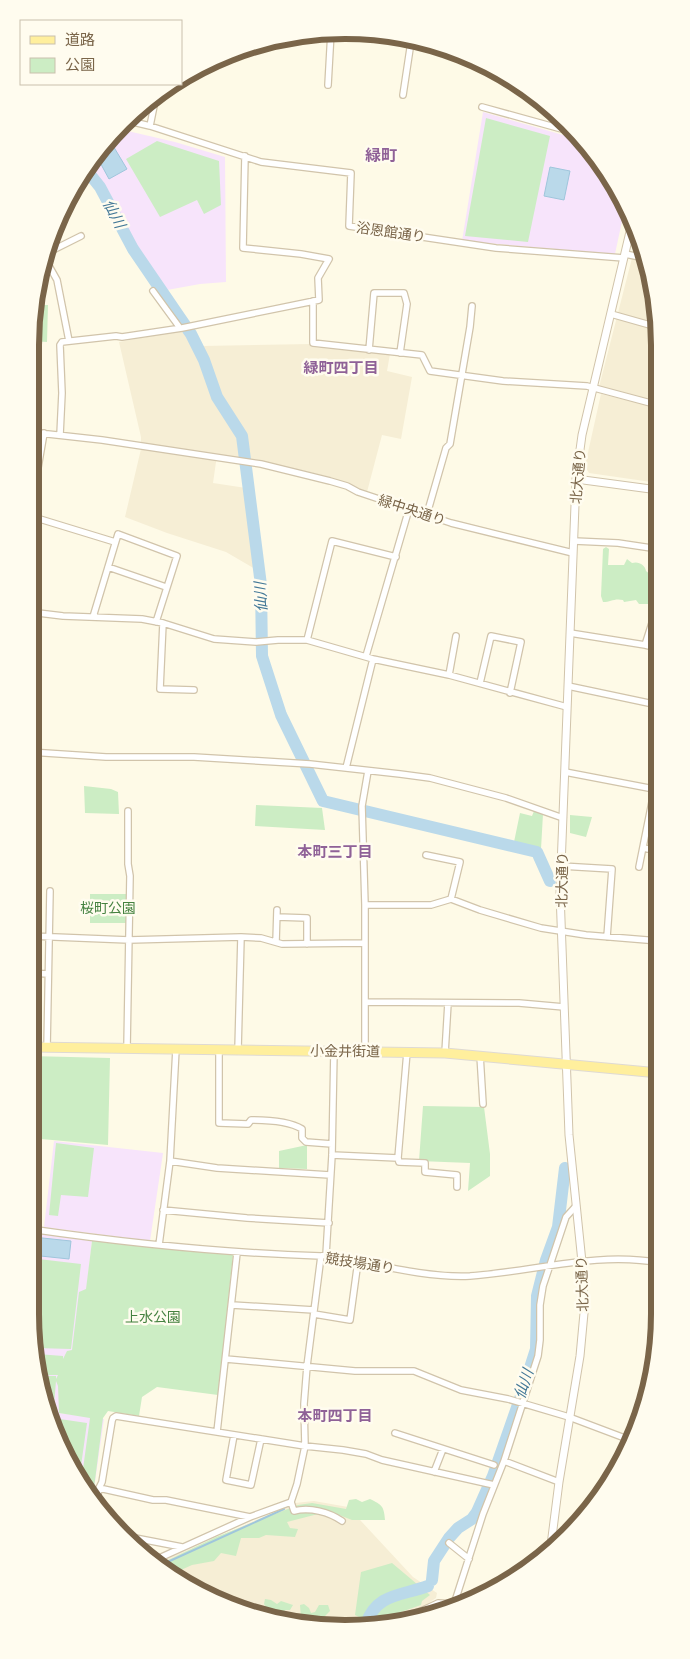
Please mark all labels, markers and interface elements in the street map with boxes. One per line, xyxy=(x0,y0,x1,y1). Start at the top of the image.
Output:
legend xyxy=(20,20,182,85)
text: 道路 xyxy=(65,31,95,48)
text: 公園 xyxy=(65,56,95,73)
district label: 緑町 xyxy=(365,146,397,164)
water label: 仙川 xyxy=(100,197,130,233)
street label: 浴恩館通り xyxy=(355,219,427,245)
district label: 緑町四丁目 xyxy=(303,359,379,376)
street label: 北大通り xyxy=(568,447,588,505)
street label: 緑中央通り xyxy=(376,492,448,528)
water label: 仙川 xyxy=(251,580,270,612)
district label: 本町三丁目 xyxy=(297,843,373,860)
street label: 北大通り xyxy=(554,852,570,908)
park label: 桜町公園 xyxy=(80,900,136,916)
street label: 小金井街道 xyxy=(310,1042,380,1060)
street label: 競技場通り xyxy=(324,1250,396,1276)
street label: 北大通り xyxy=(573,1256,591,1312)
park label: 上水公園 xyxy=(125,1309,181,1325)
water label: 仙川 xyxy=(511,1365,537,1401)
district label: 本町四丁目 xyxy=(297,1407,373,1424)

